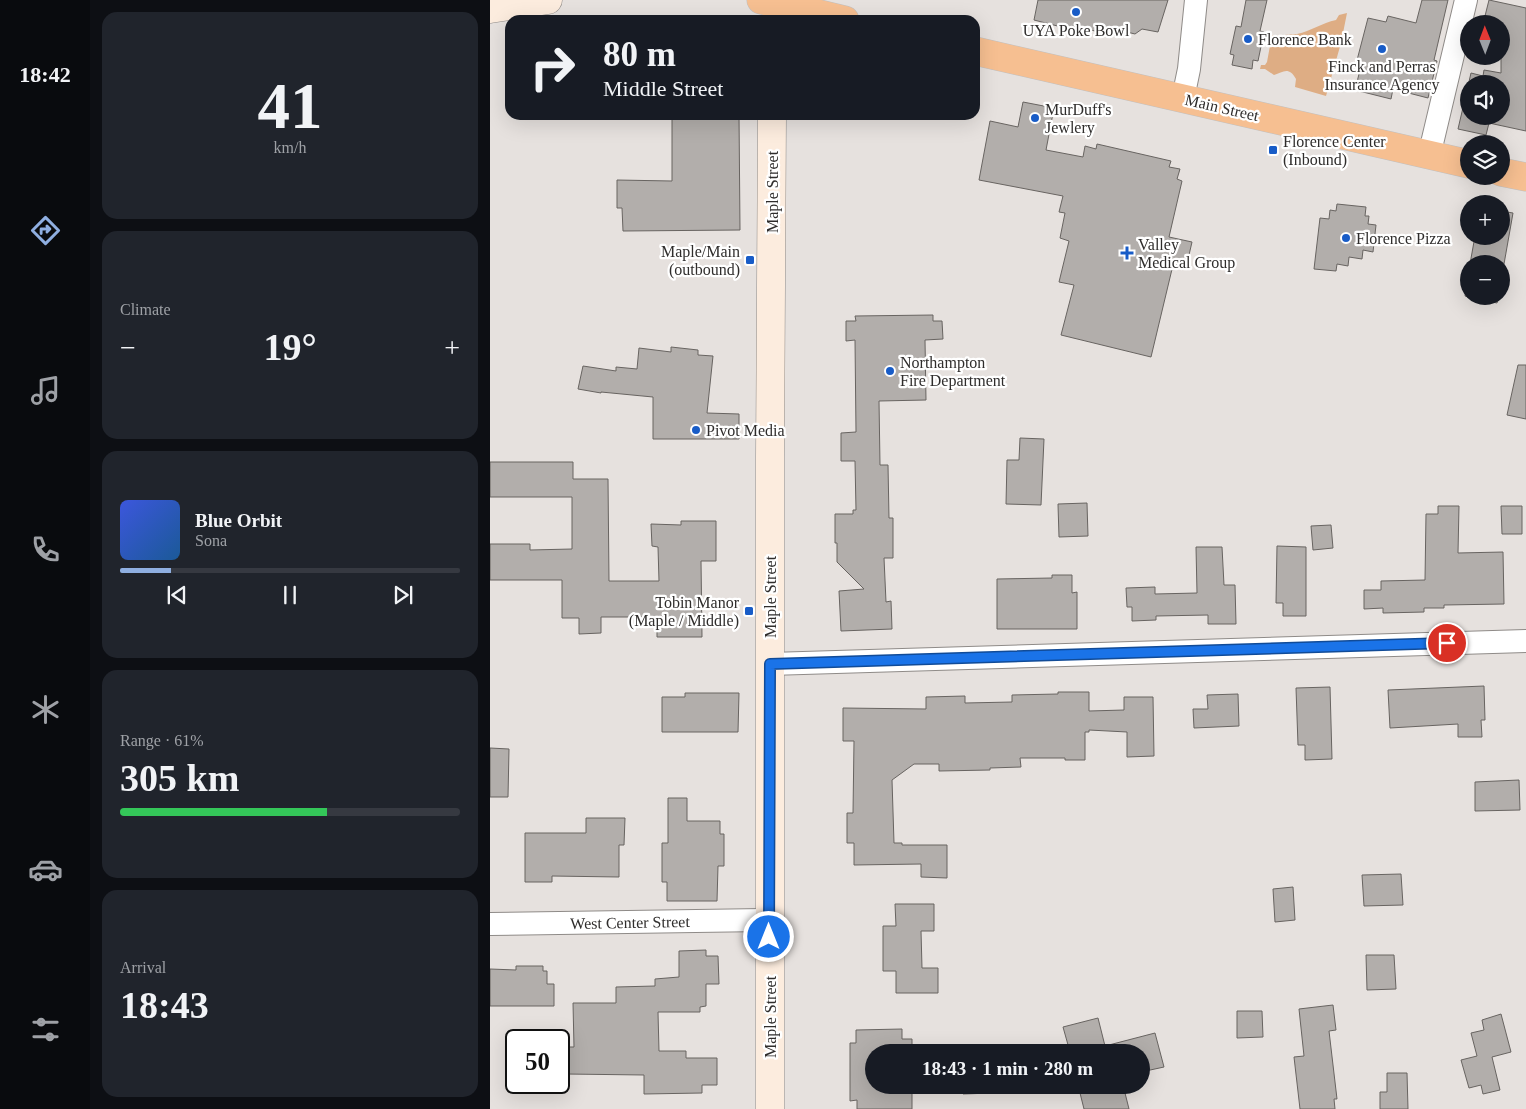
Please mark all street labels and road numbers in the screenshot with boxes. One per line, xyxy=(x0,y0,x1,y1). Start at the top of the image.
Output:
street label: Main Street xyxy=(1183,91,1261,124)
street label: Maple Street xyxy=(764,150,782,233)
street label: Maple Street xyxy=(762,555,780,638)
street label: West Center Street xyxy=(570,913,690,932)
street label: Maple Street xyxy=(762,975,780,1058)

